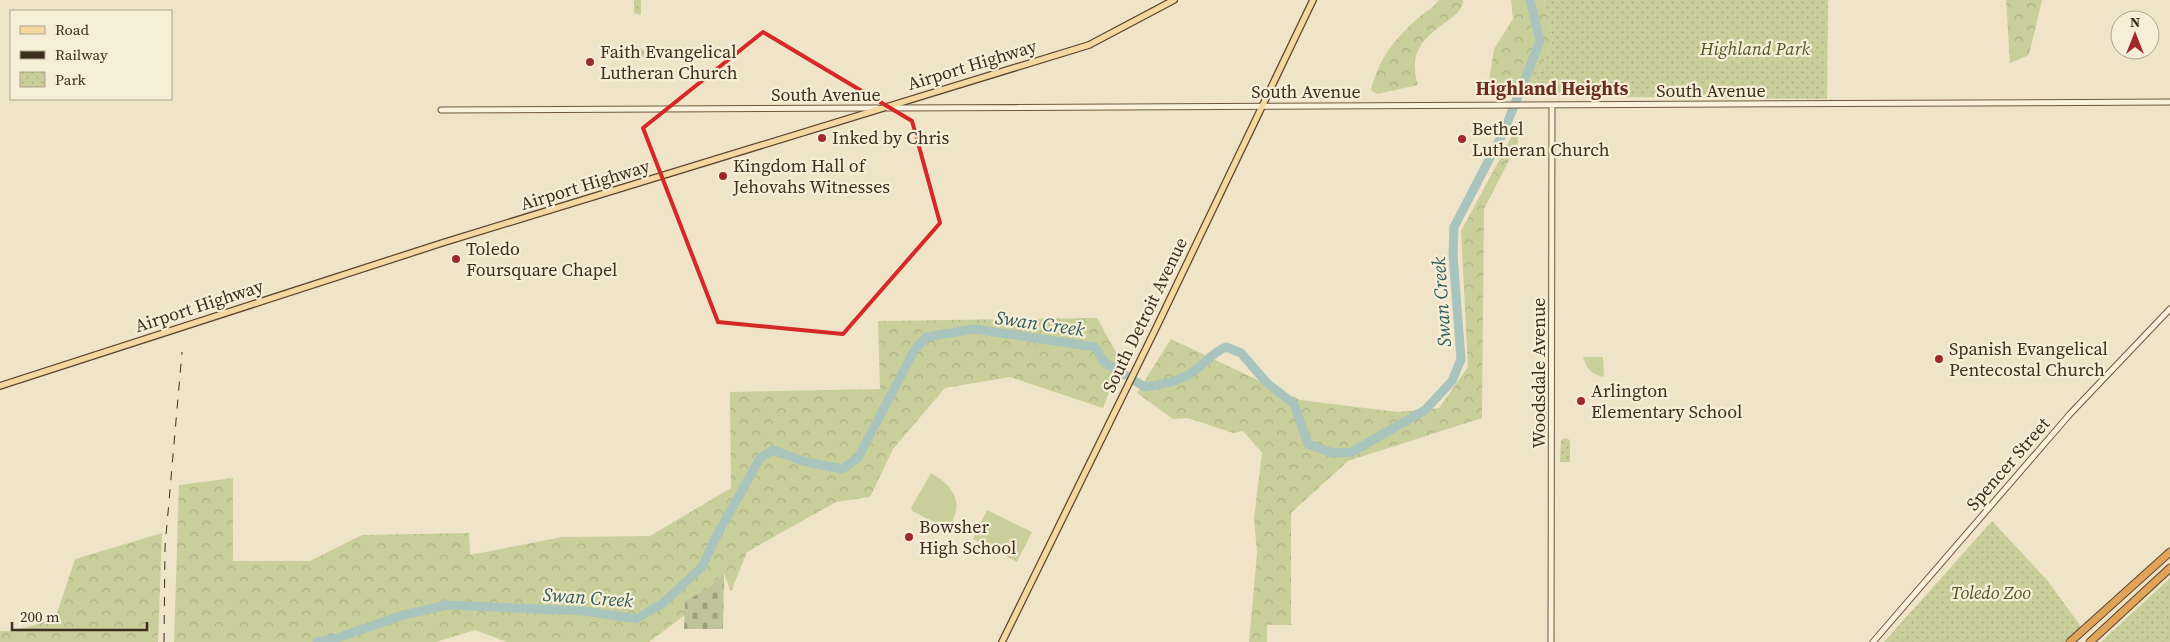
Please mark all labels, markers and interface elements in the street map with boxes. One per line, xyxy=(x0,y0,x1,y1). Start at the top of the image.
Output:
legend xyxy=(10,10,172,100)
north arrow xyxy=(2110,10,2160,60)
text: N xyxy=(2130,12,2140,32)
text: Road xyxy=(55,19,89,40)
street label: Airport Highway xyxy=(904,33,1040,96)
park label: Highland Park xyxy=(1699,36,1811,61)
place label: Faith Evangelical Lutheran Church xyxy=(600,39,738,85)
text: Railway xyxy=(55,44,108,65)
marker: Faith Evangelical Lutheran Church xyxy=(584,56,596,68)
text: Park xyxy=(55,69,87,90)
district label: Highland Heights xyxy=(1476,75,1629,101)
street label: South Avenue xyxy=(1656,78,1766,103)
street label: South Avenue xyxy=(1251,79,1361,104)
street label: South Avenue xyxy=(771,82,881,107)
place label: Bethel Lutheran Church xyxy=(1472,116,1610,162)
place label: Inked by Chris xyxy=(832,125,949,150)
marker: Inked by Chris xyxy=(816,132,828,144)
marker: Bethel Lutheran Church xyxy=(1456,133,1468,145)
street label: Airport Highway xyxy=(517,153,653,216)
place label: Kingdom Hall of Jehovahs Witnesses xyxy=(732,153,890,199)
marker: Kingdom Hall of Jehovahs Witnesses xyxy=(717,170,729,182)
street label: South Detroit Avenue xyxy=(1096,233,1193,397)
place label: Toledo Foursquare Chapel xyxy=(466,236,617,282)
marker: Toledo Foursquare Chapel xyxy=(450,253,462,265)
water label: Swan Creek xyxy=(1425,256,1457,348)
street label: Airport Highway xyxy=(131,273,267,338)
street label: Woodsdale Avenue xyxy=(1526,298,1551,448)
water label: Swan Creek xyxy=(994,304,1086,342)
place label: Spanish Evangelical Pentecostal Church xyxy=(1949,336,2108,382)
marker: Spanish Evangelical Pentecostal Church xyxy=(1933,353,1945,365)
place label: Arlington Elementary School xyxy=(1591,378,1742,424)
marker: Arlington Elementary School xyxy=(1575,395,1587,407)
street label: Spencer Street xyxy=(1960,412,2055,516)
place label: Bowsher High School xyxy=(919,514,1016,560)
marker: Bowsher High School xyxy=(903,531,915,543)
park label: Toledo Zoo xyxy=(1951,580,2031,605)
water label: Swan Creek xyxy=(542,581,634,613)
scale bar xyxy=(12,600,148,632)
text: 200 m xyxy=(20,606,60,627)

